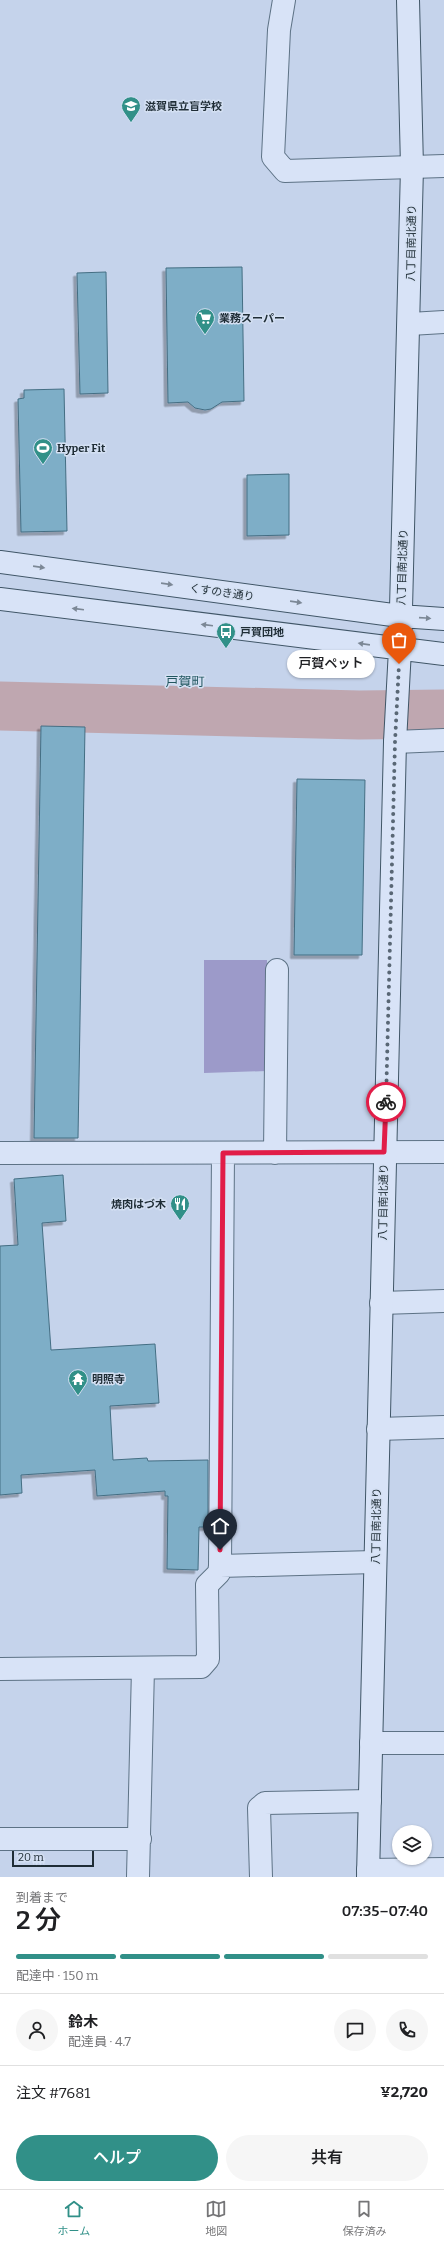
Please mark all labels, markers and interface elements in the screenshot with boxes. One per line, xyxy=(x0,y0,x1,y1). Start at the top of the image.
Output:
school or university icon: 滋賀県立盲学校 xyxy=(120,95,142,123)
place label: 滋賀県立盲学校 xyxy=(145,100,222,113)
street label: 八丁目南北通り xyxy=(404,204,419,282)
supermarket icon: 業務スーパー xyxy=(194,307,216,335)
place label: 業務スーパー xyxy=(219,312,285,325)
sports icon: Hyper Fit xyxy=(32,437,54,465)
place label: Hyper Fit xyxy=(57,442,106,455)
street label: 八丁目南北通り xyxy=(395,528,410,606)
one-way arrow xyxy=(33,564,45,570)
one-way arrow xyxy=(161,581,174,588)
street label: くすのき通り xyxy=(189,581,255,604)
one-way arrow xyxy=(290,599,302,605)
one-way arrow xyxy=(72,605,84,612)
one-way arrow xyxy=(419,614,431,621)
one-way arrow xyxy=(201,621,213,628)
bus stop icon: 戸賀団地 xyxy=(215,621,237,649)
pin xyxy=(382,623,416,664)
place label: 戸賀団地 xyxy=(240,626,284,639)
icon: bag xyxy=(388,629,410,651)
one-way arrow xyxy=(358,641,370,647)
callout: 戸賀ペット xyxy=(287,650,375,678)
text: 戸賀ペット xyxy=(298,656,364,671)
district label: 戸賀町 xyxy=(165,674,205,689)
courier xyxy=(366,1082,406,1122)
icon: bike xyxy=(375,1091,397,1113)
street label: 八丁目南北通り xyxy=(376,1163,391,1241)
restaurant icon: 焼肉はづ木 xyxy=(169,1193,191,1221)
place label: 焼肉はづ木 xyxy=(111,1198,166,1211)
temple icon: 明照寺 xyxy=(67,1368,89,1396)
place label: 明照寺 xyxy=(92,1373,125,1386)
street label: 八丁目南北通り xyxy=(369,1487,384,1565)
pin xyxy=(203,1509,237,1550)
icon: home xyxy=(209,1515,231,1537)
map controls xyxy=(392,1825,432,1865)
button: layers xyxy=(392,1825,432,1865)
scale bar xyxy=(12,1849,94,1868)
text: 20 m xyxy=(18,1851,44,1864)
text: 到着まで xyxy=(16,1890,68,1905)
text: 07:35–07:40 xyxy=(342,1902,428,1920)
text: 2 分 xyxy=(16,1905,61,1936)
text: 配達中 · 150 m xyxy=(16,1968,99,1983)
button: person xyxy=(16,2009,58,2051)
button: chat xyxy=(334,2009,376,2051)
button: phone xyxy=(386,2009,428,2051)
text: 鈴木 xyxy=(68,2013,98,2031)
text: 配達員 · 4.7 xyxy=(68,2034,131,2049)
text: ¥2,720 xyxy=(380,2083,428,2101)
text: 注文 #7681 xyxy=(16,2084,90,2102)
button: ヘルプ xyxy=(16,2135,218,2181)
button: 共有 xyxy=(226,2135,428,2181)
tab: ホーム xyxy=(58,2198,90,2238)
tab: 地図 xyxy=(205,2198,227,2238)
tab: 保存済み xyxy=(342,2198,386,2238)

